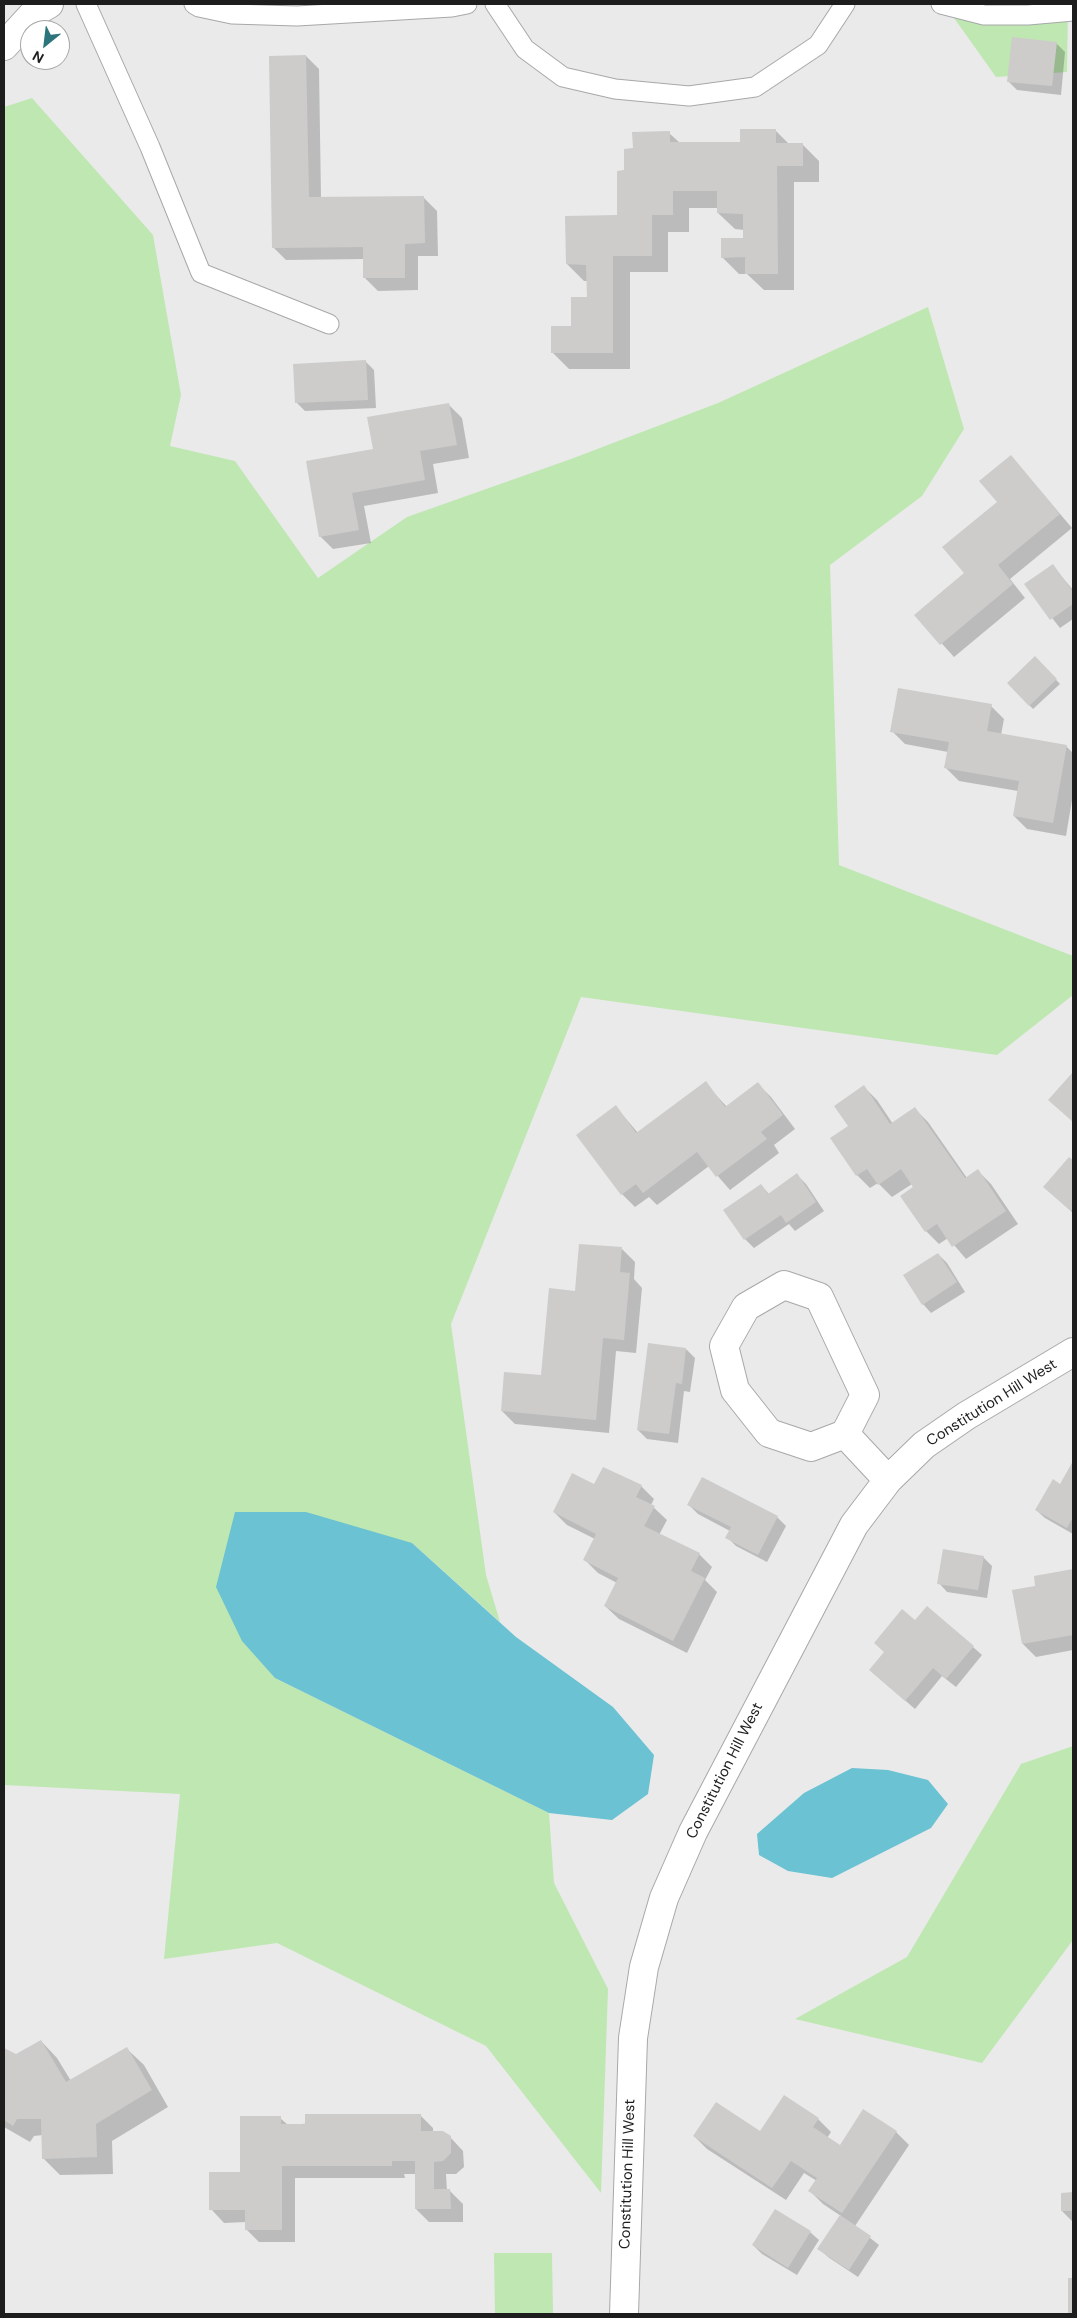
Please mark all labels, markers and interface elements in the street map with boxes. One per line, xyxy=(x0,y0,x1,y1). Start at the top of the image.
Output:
north arrow xyxy=(20,20,70,70)
text: N xyxy=(29,47,47,68)
street label: Constitution Hill West xyxy=(924,1356,1060,1450)
street label: Constitution Hill West xyxy=(683,1700,767,1842)
street label: Constitution Hill West xyxy=(616,2099,640,2249)

